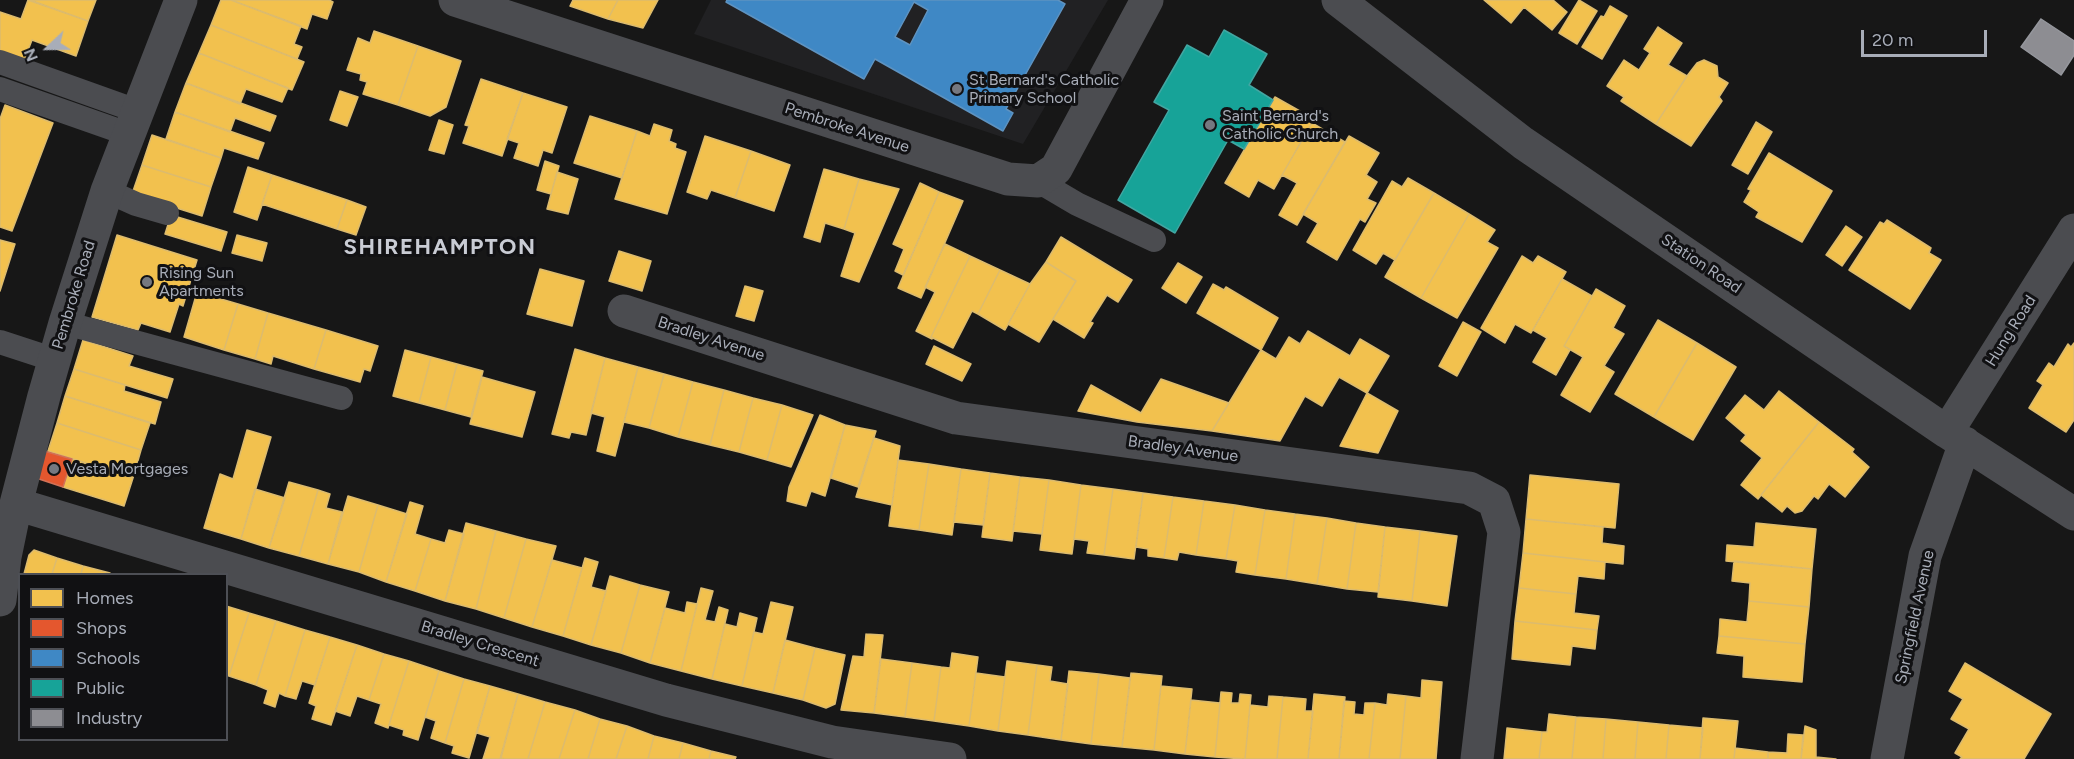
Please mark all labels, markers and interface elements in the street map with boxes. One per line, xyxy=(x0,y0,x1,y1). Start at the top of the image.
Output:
north arrow xyxy=(18,18,78,78)
scale bar xyxy=(1864,18,1990,56)
text: 20 m xyxy=(1872,29,1913,51)
text: N xyxy=(20,46,42,64)
place label: St Bernard's Catholic Primary School xyxy=(969,70,1119,108)
marker: St Bernard's Catholic Primary School xyxy=(950,82,964,96)
street label: Pembroke Avenue xyxy=(782,99,912,157)
place label: Saint Bernard's Catholic Church xyxy=(1222,106,1338,144)
marker: Saint Bernard's Catholic Church xyxy=(1203,118,1217,132)
street label: Station Road xyxy=(1657,230,1745,298)
district label: SHIREHAMPTON xyxy=(344,235,536,261)
street label: Pembroke Road xyxy=(48,238,100,352)
place label: Rising Sun Apartments xyxy=(159,263,244,301)
marker: Rising Sun Apartments xyxy=(140,275,154,289)
street label: Hung Road xyxy=(1982,292,2040,370)
street label: Bradley Avenue xyxy=(655,313,767,365)
street label: Bradley Avenue xyxy=(1127,432,1239,466)
place label: Vesta Mortgages xyxy=(66,459,188,479)
marker: Vesta Mortgages xyxy=(47,462,61,476)
street label: Springfield Avenue xyxy=(1891,548,1939,686)
legend xyxy=(18,573,228,741)
text: Homes xyxy=(76,587,134,609)
text: Shops xyxy=(76,617,127,639)
street label: Bradley Crescent xyxy=(419,617,541,671)
text: Schools xyxy=(76,647,140,669)
text: Public xyxy=(76,677,125,699)
text: Industry xyxy=(76,707,142,729)

